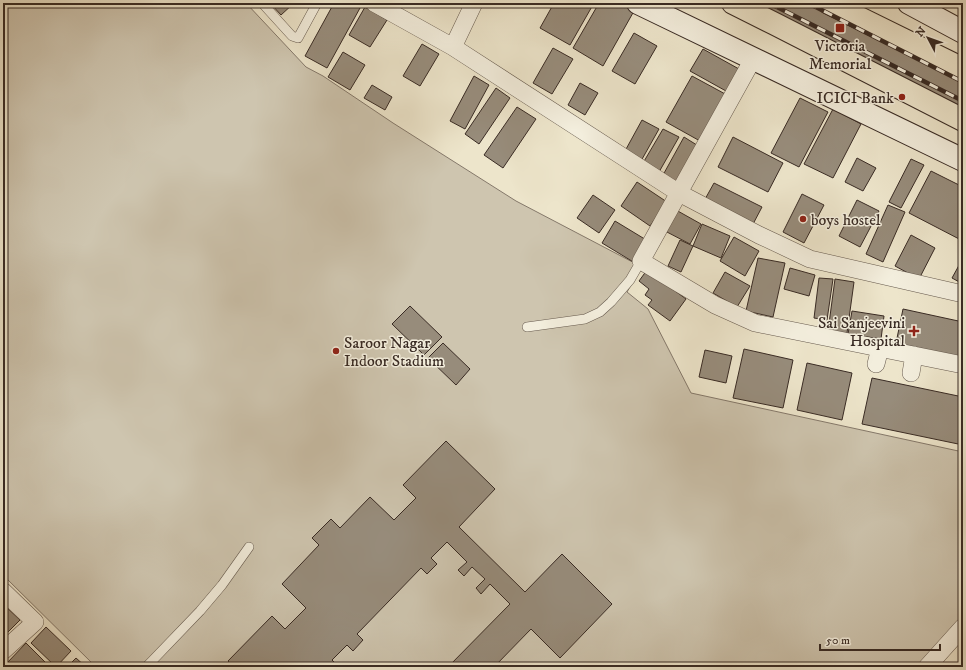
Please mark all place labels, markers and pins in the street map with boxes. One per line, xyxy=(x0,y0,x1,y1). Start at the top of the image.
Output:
marker: Victoria Memorial xyxy=(834,22,846,34)
place label: Victoria Memorial xyxy=(809,36,871,74)
place label: ICICI Bank xyxy=(817,88,894,108)
marker: ICICI Bank xyxy=(897,92,907,102)
place label: boys hostel xyxy=(811,210,881,230)
marker: boys hostel xyxy=(798,214,808,224)
place label: Sai Sanjeevini Hospital xyxy=(818,313,905,351)
marker: Sai Sanjeevini Hospital xyxy=(908,325,920,337)
place label: Saroor Nagar Indoor Stadium xyxy=(344,333,444,371)
marker: Saroor Nagar Indoor Stadium xyxy=(331,346,341,356)

